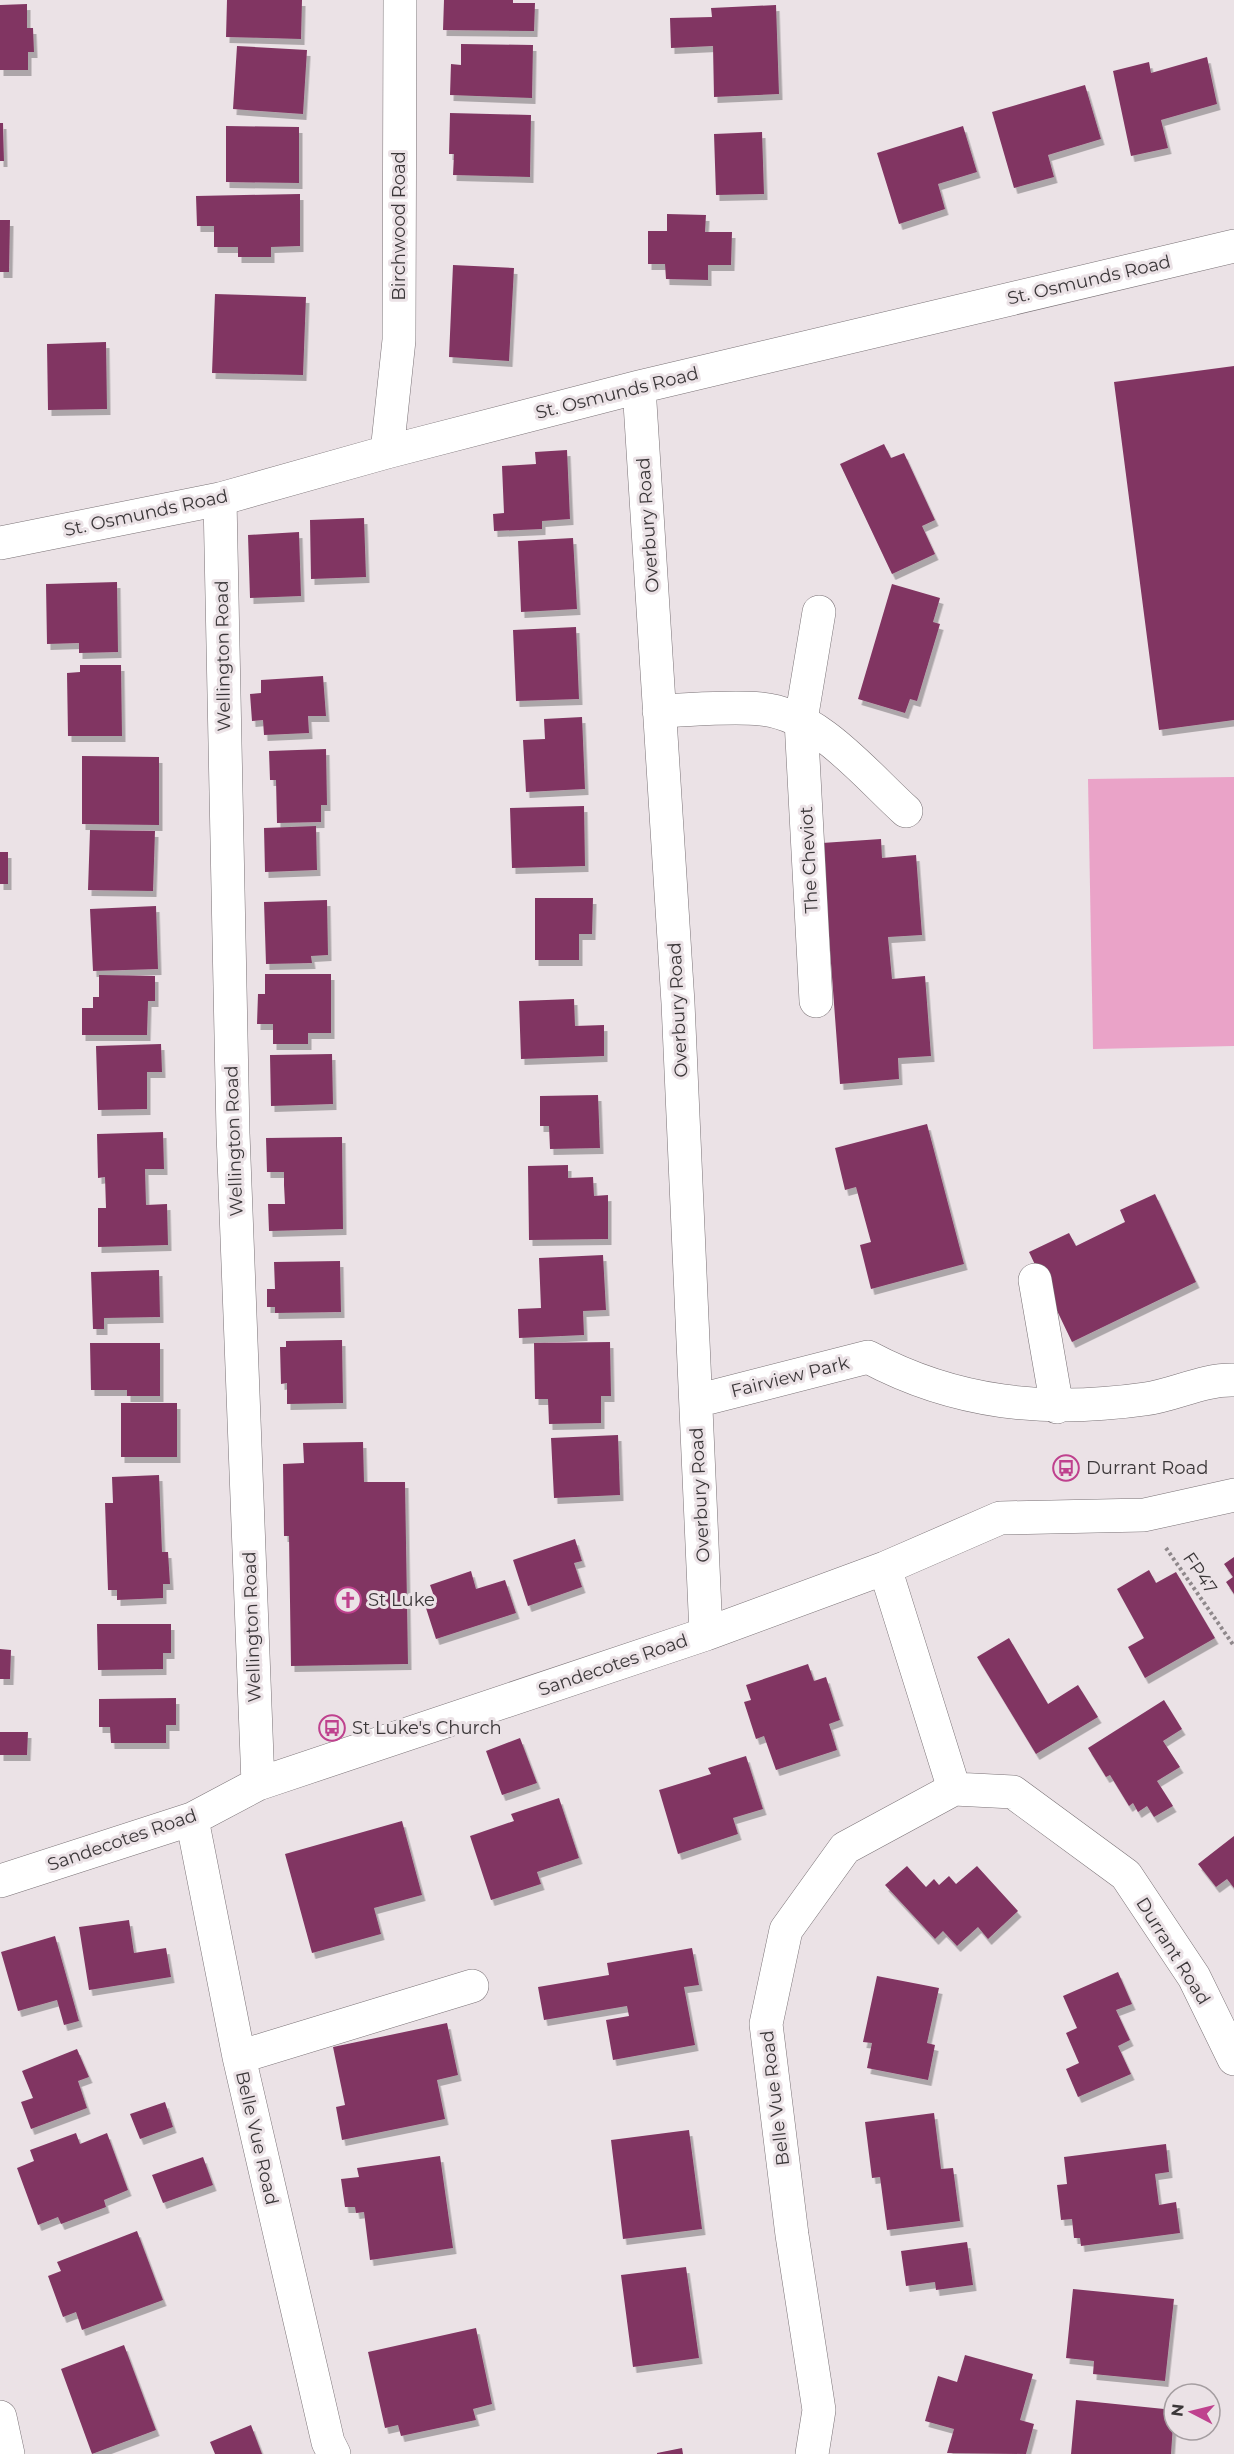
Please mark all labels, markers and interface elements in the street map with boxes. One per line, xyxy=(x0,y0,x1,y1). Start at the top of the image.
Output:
street label: Birchwood Road xyxy=(388,151,410,301)
street label: St. Osmunds Road xyxy=(1005,250,1173,310)
street label: St. Osmunds Road xyxy=(533,362,701,424)
street label: Overbury Road xyxy=(632,457,664,593)
street label: St. Osmunds Road xyxy=(62,485,230,541)
street label: Wellington Road xyxy=(211,580,235,732)
street label: The Cheviot xyxy=(795,806,823,914)
street label: Overbury Road xyxy=(663,942,693,1078)
street label: Wellington Road xyxy=(220,1065,248,1217)
street label: Fairview Park xyxy=(729,1352,852,1402)
street label: Overbury Road xyxy=(685,1427,715,1563)
bus stop icon: Durrant Road xyxy=(1051,1453,1081,1483)
place label: Durrant Road xyxy=(1086,1457,1208,1479)
street label: FP47 xyxy=(1178,1548,1222,1598)
street label: Wellington Road xyxy=(238,1551,266,1703)
church icon: St Luke xyxy=(333,1585,363,1615)
place label: St Luke xyxy=(368,1589,435,1611)
street label: Sandecotes Road xyxy=(535,1629,691,1701)
bus stop icon: St Luke's Church xyxy=(317,1713,347,1743)
place label: St Luke's Church xyxy=(352,1717,502,1739)
street label: Sandecotes Road xyxy=(44,1804,200,1876)
street label: Durrant Road xyxy=(1131,1893,1215,2009)
street label: Belle Vue Road xyxy=(756,2029,794,2167)
street label: Belle Vue Road xyxy=(231,2069,283,2207)
north arrow xyxy=(1162,2382,1222,2442)
text: N xyxy=(1167,2403,1188,2418)

